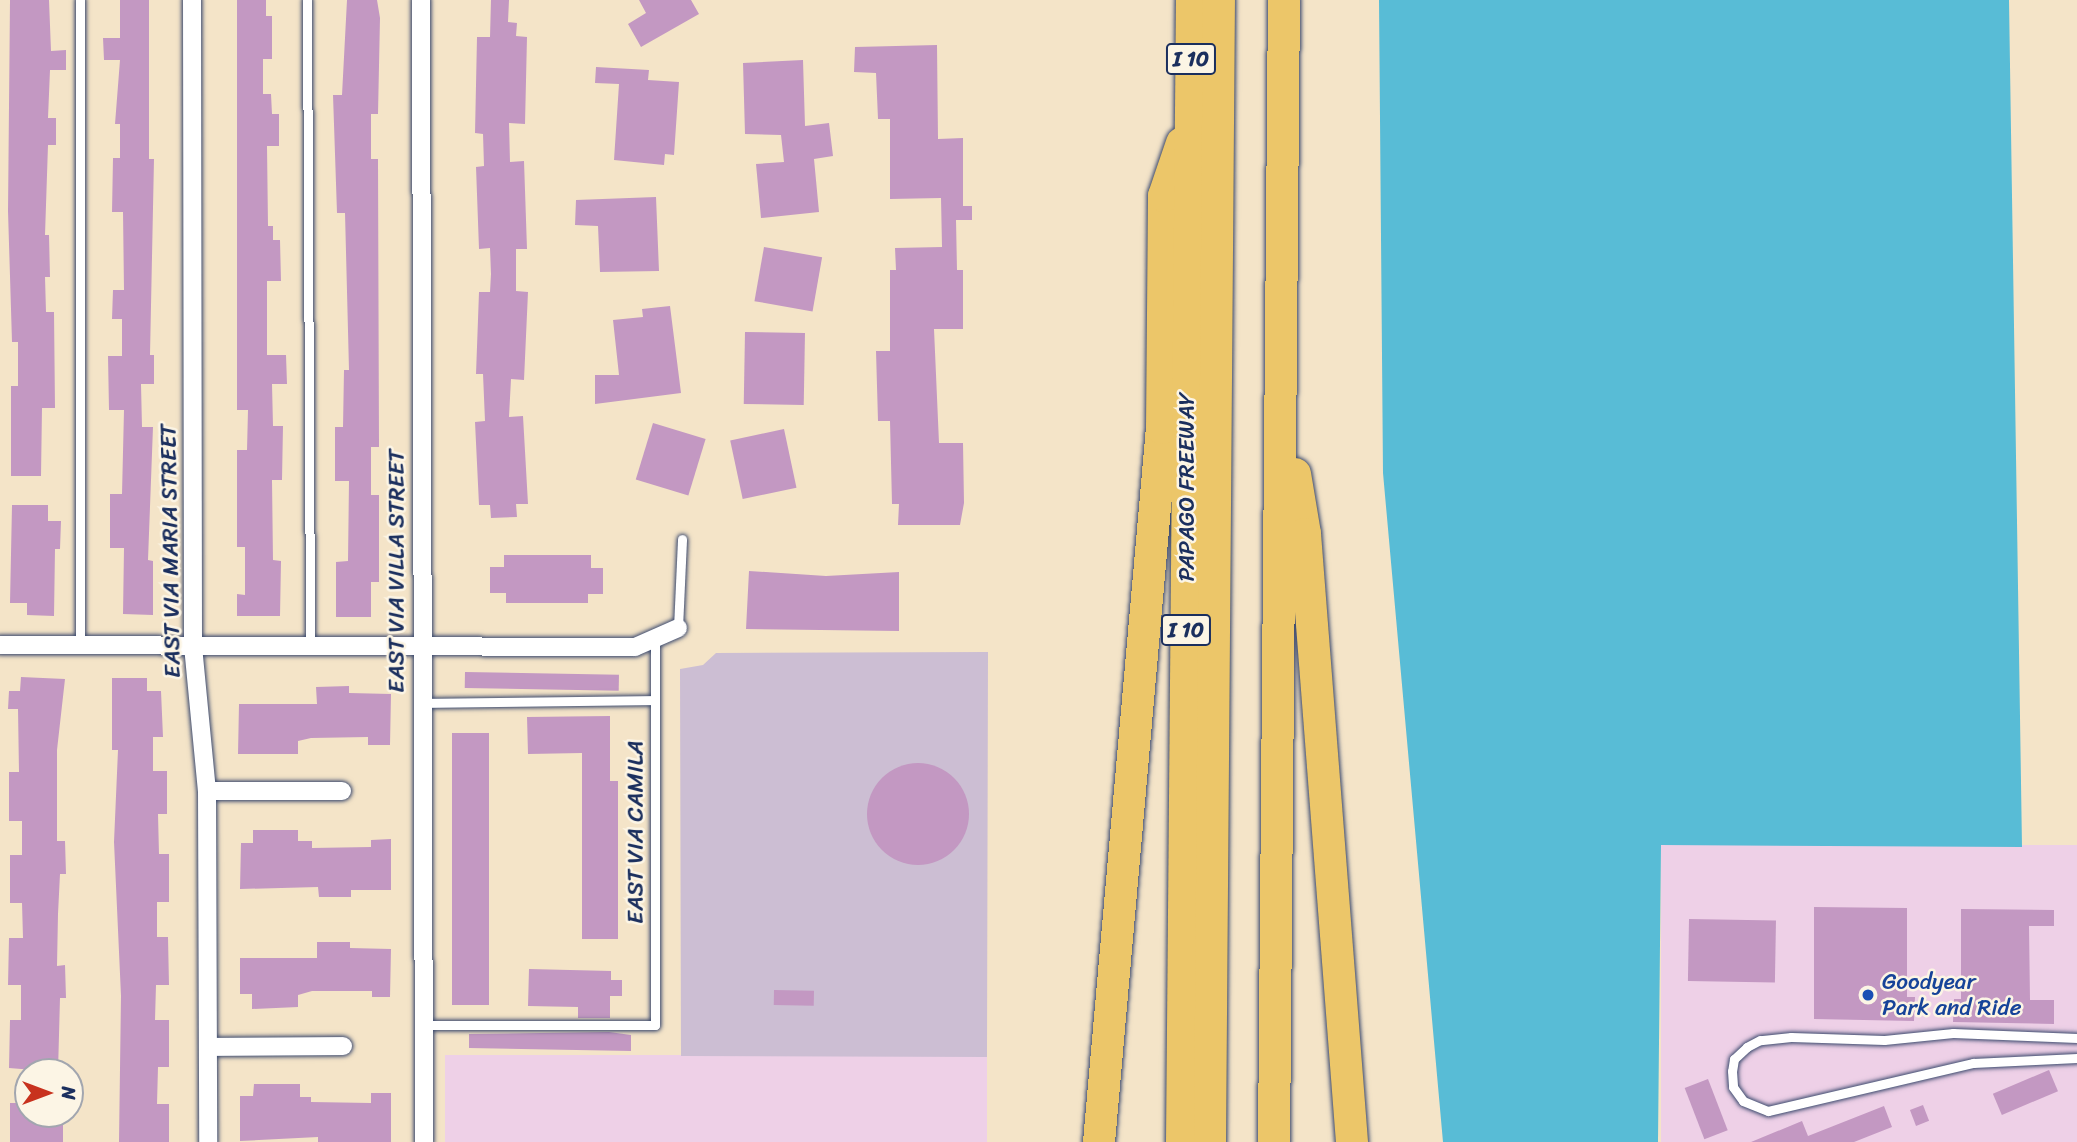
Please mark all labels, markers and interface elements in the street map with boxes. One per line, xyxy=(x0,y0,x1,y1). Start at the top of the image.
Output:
road number: I 10 xyxy=(1165,42,1217,76)
street label: PAPAGO FREEWAY xyxy=(1173,393,1201,581)
street label: EAST VIA MARIA STREET xyxy=(155,421,187,681)
street label: EAST VIA VILLA STREET xyxy=(383,447,411,695)
road number: I 10 xyxy=(1160,612,1212,648)
street label: EAST VIA CAMILA xyxy=(622,739,650,925)
place label: Goodyear Park and Ride xyxy=(1882,968,2021,1022)
marker: Goodyear Park and Ride xyxy=(1860,987,1876,1003)
north arrow xyxy=(14,1058,84,1128)
text: N xyxy=(52,1086,85,1100)

